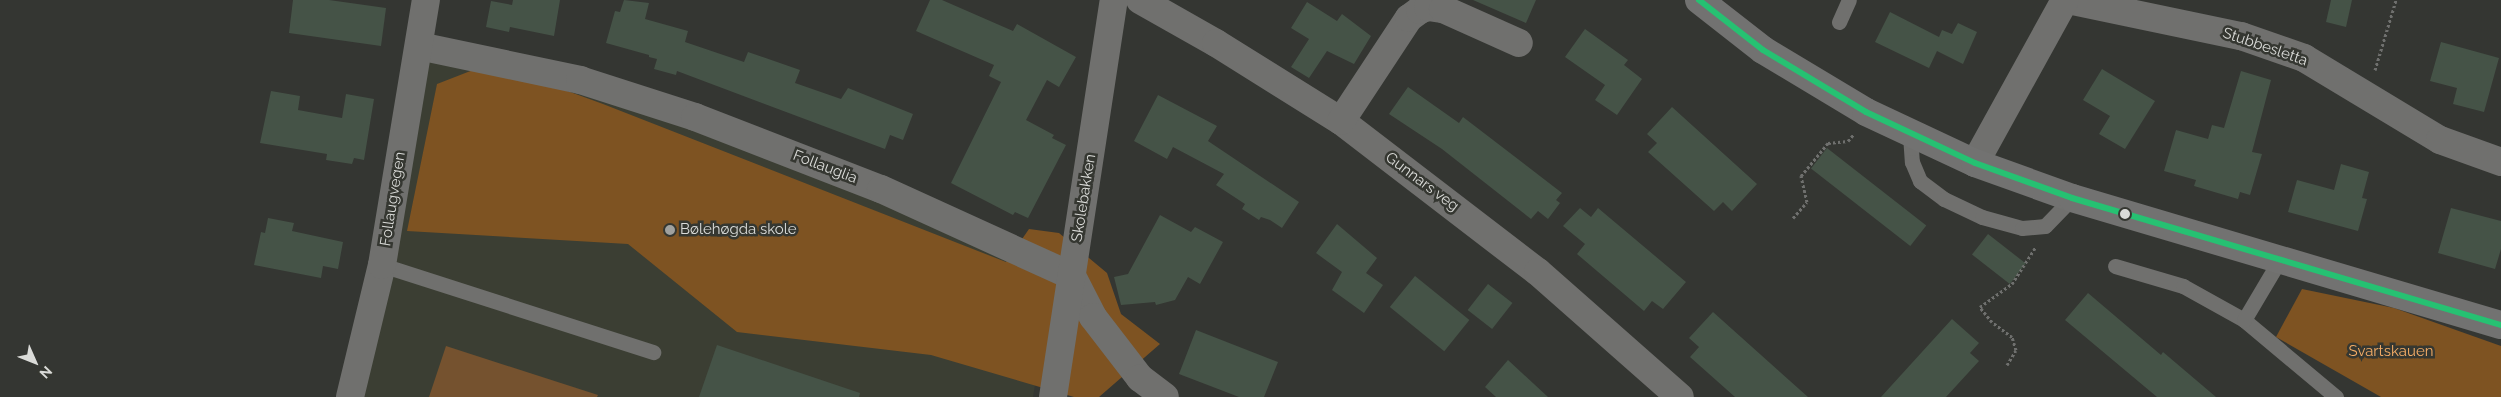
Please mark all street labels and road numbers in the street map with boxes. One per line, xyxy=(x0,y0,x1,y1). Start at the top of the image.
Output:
street label: Stubbesletta xyxy=(2220,24,2310,70)
street label: Follauglia xyxy=(790,147,860,187)
street label: Gunnars veg xyxy=(1382,148,1462,216)
street label: Follaugvegen xyxy=(377,151,409,247)
street label: Skolebakken xyxy=(1068,153,1100,243)

